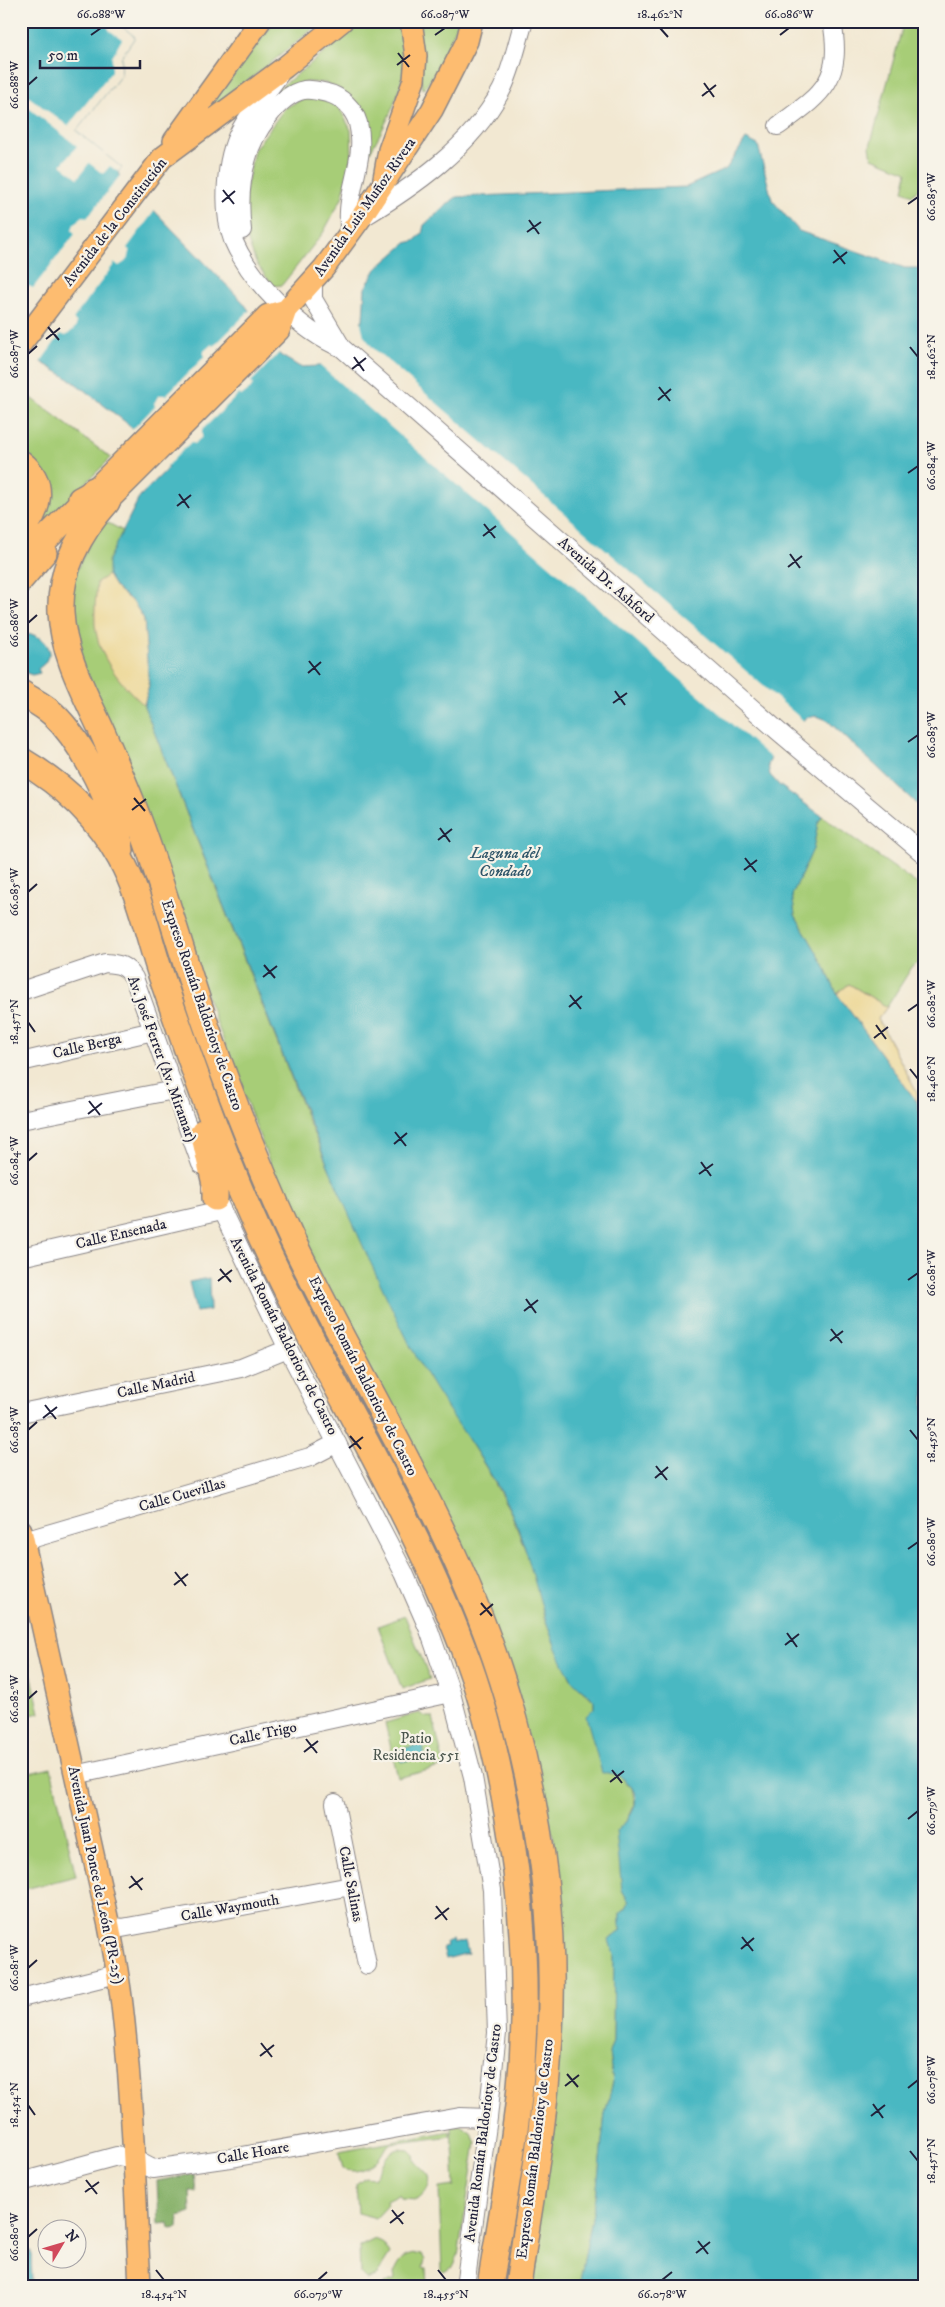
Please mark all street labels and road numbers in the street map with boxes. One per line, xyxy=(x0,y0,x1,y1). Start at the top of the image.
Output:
street label: Avenida Luis Muñoz Rivera xyxy=(310,133,420,280)
street label: Avenida de la Constitución xyxy=(59,154,171,290)
street label: Avenida Dr. Ashford xyxy=(554,533,658,627)
street label: Expreso Román Baldorioty de Castro xyxy=(157,897,247,1113)
street label: Av. José Ferrer (Av. Miramar) xyxy=(123,973,201,1145)
street label: Calle Berga xyxy=(51,1029,124,1063)
street label: Calle Ensenada xyxy=(74,1214,169,1254)
street label: Avenida Román Baldorioty de Castro xyxy=(226,1234,342,1438)
street label: Expreso Román Baldorioty de Castro xyxy=(304,1273,422,1479)
street label: Calle Madrid xyxy=(115,1367,197,1403)
street label: Calle Cuevillas xyxy=(137,1474,227,1516)
street label: Calle Trigo xyxy=(227,1718,299,1750)
street label: Avenida Juan Ponce de León (PR-25) xyxy=(64,1764,128,1986)
street label: Calle Salinas xyxy=(334,1845,368,1923)
street label: Calle Waymouth xyxy=(179,1890,281,1926)
street label: Avenida Román Baldorioty de Castro xyxy=(460,2023,506,2243)
street label: Expreso Román Baldorioty de Castro xyxy=(512,2038,558,2260)
street label: Calle Hoare xyxy=(216,2137,290,2169)

